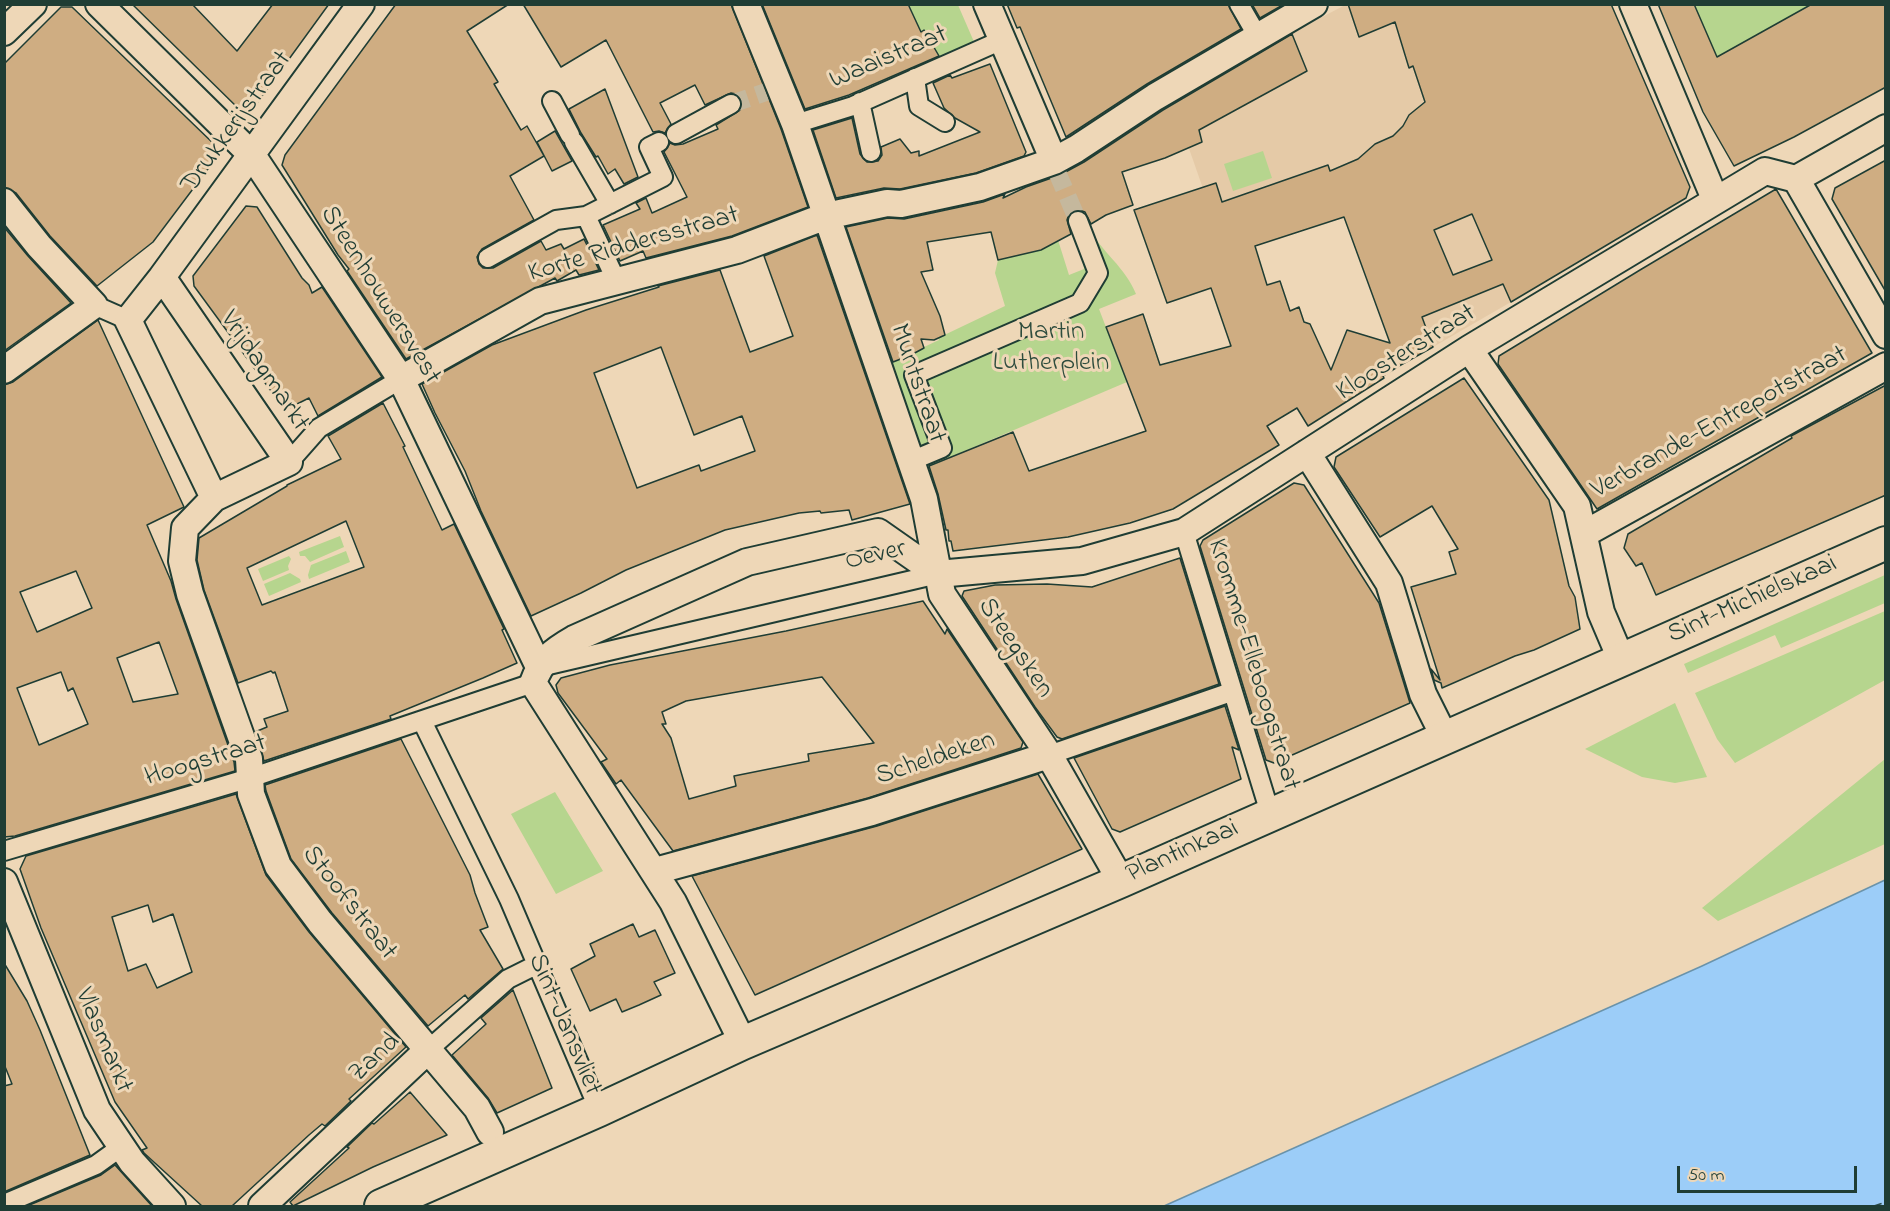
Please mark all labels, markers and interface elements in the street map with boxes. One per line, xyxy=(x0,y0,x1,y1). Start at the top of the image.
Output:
street label: Waaistraat xyxy=(825,20,953,98)
street label: Drukkerijstraat xyxy=(176,46,300,200)
street label: Korte Riddersstraat xyxy=(525,200,743,292)
street label: Steenhouwersvest xyxy=(311,201,447,391)
street label: Kloosterstraat xyxy=(1331,298,1483,410)
street label: Vrijdagmarkt xyxy=(211,306,315,438)
park label: Martin Lutherplein xyxy=(993,318,1109,381)
street label: Muntstraat xyxy=(881,320,951,448)
street label: Verbrande-Entrepotstraat xyxy=(1586,340,1854,508)
street label: Oever xyxy=(842,534,910,580)
street label: Kromme-Elleboogstraat xyxy=(1198,535,1306,795)
street label: Sint-Michielskaai xyxy=(1663,549,1843,653)
street label: Steegsken xyxy=(969,593,1059,705)
street label: Scheldeken xyxy=(872,726,1000,794)
street label: Hoogstraat xyxy=(141,728,271,796)
street label: Plantinkaai xyxy=(1122,814,1244,892)
street label: Stoofstraat xyxy=(293,840,403,968)
street label: Sint-Jansvliet xyxy=(519,949,607,1101)
street label: Vlasmarkt xyxy=(66,984,138,1098)
street label: Zand xyxy=(344,1027,408,1091)
scale bar xyxy=(1680,1154,1860,1192)
text: 50 m xyxy=(1688,1163,1725,1189)

